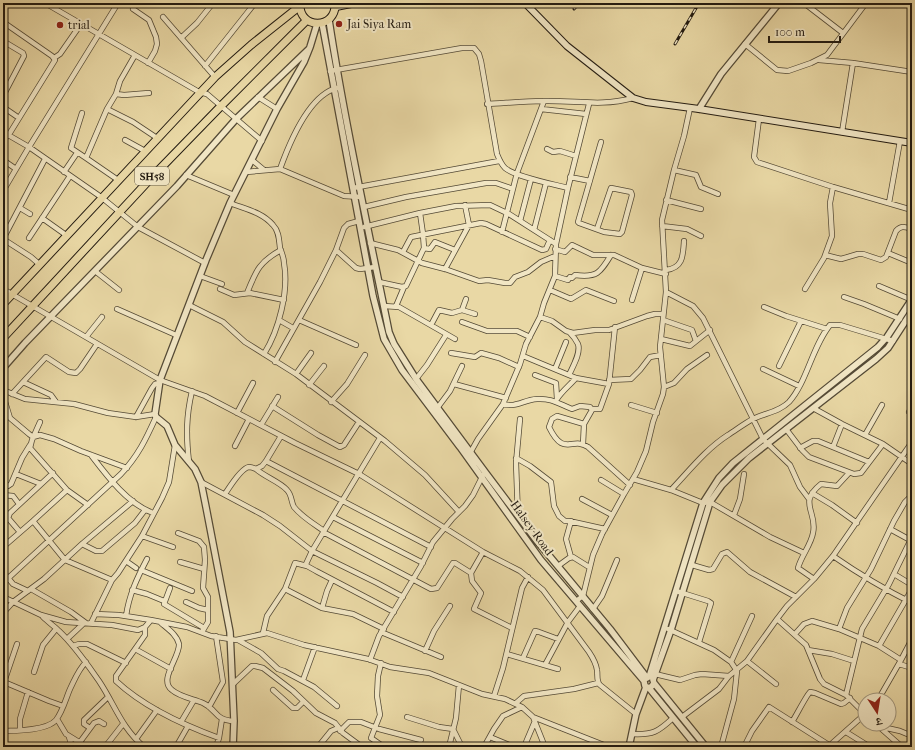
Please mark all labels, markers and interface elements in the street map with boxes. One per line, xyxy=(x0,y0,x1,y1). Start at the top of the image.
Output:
place label: Jai Siya Ram xyxy=(346,17,411,31)
place label: trial xyxy=(68,18,90,32)
scale bar xyxy=(769,18,840,44)
marker: Jai Siya Ram xyxy=(334,19,344,29)
marker: trial xyxy=(55,20,65,30)
text: 100 m xyxy=(775,25,805,39)
road number: SH58 xyxy=(135,167,169,185)
street label: Halsey Road xyxy=(507,498,557,558)
north arrow xyxy=(857,692,897,732)
text: उ xyxy=(874,714,884,729)

